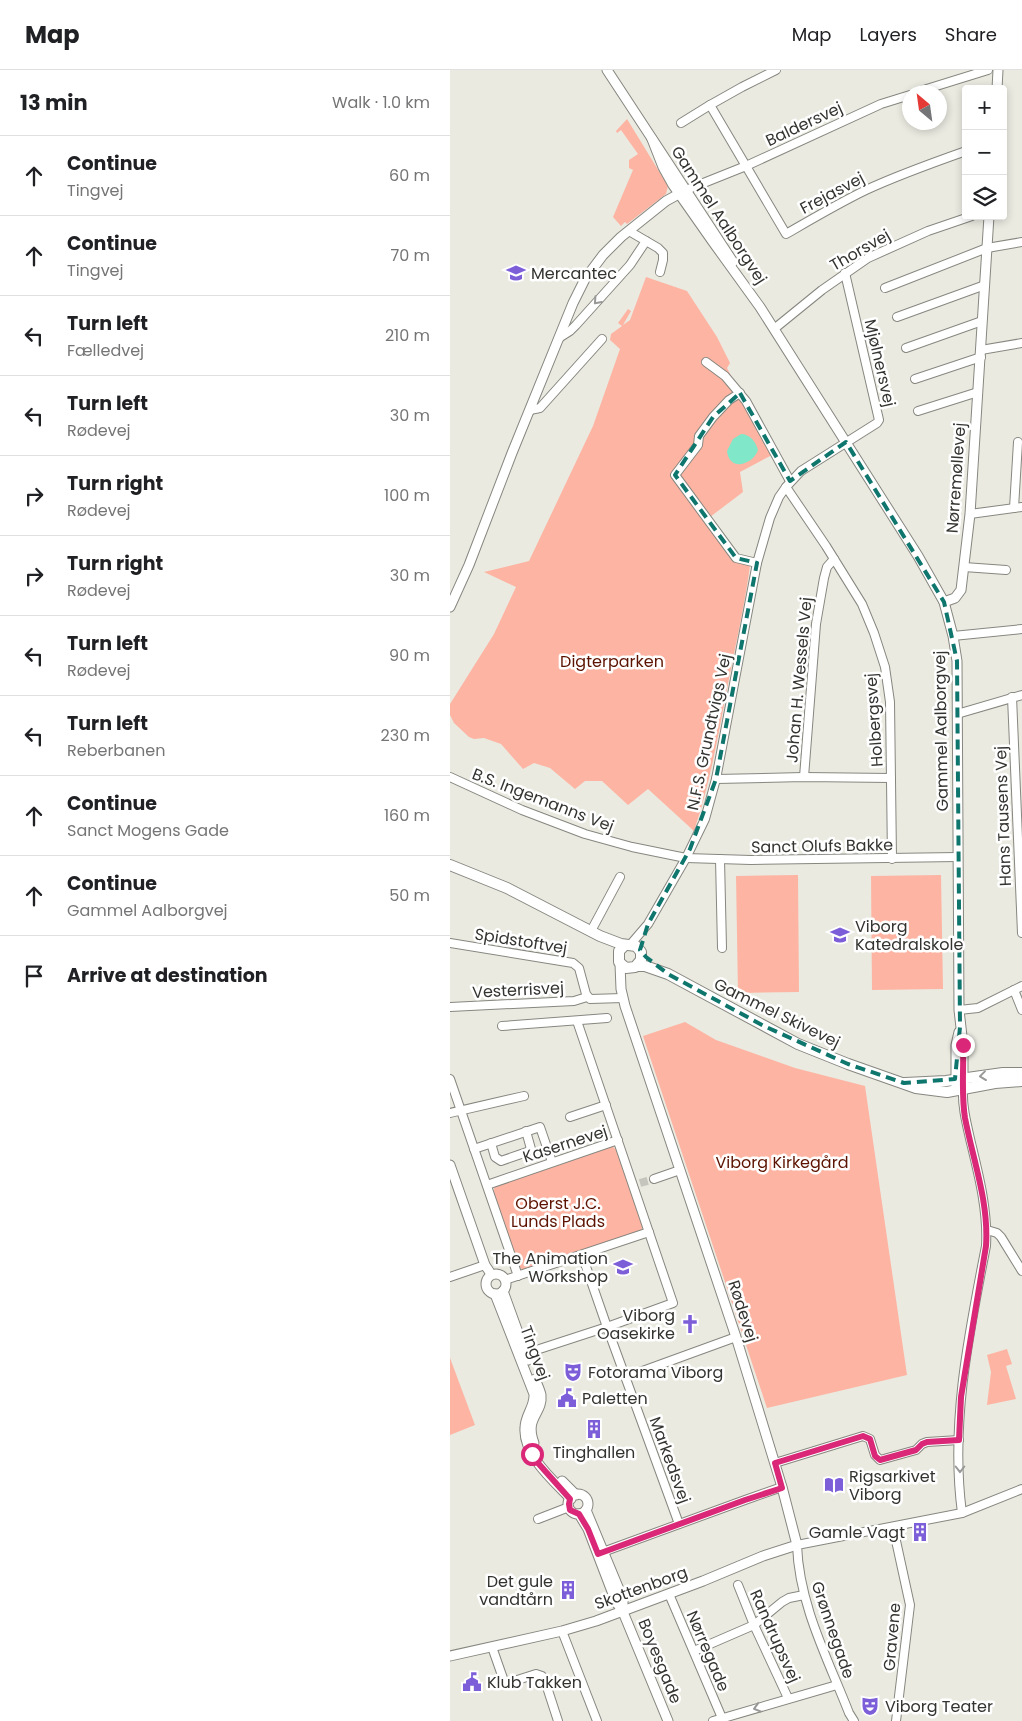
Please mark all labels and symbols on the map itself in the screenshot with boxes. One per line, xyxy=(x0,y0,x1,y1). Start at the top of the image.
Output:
north arrow xyxy=(902,85,947,130)
street label: Baldersvej xyxy=(762,96,846,152)
street label: Gammel Aalborgvej xyxy=(666,141,772,289)
street label: Frejasvej xyxy=(796,166,868,220)
street label: Thorsvej xyxy=(826,223,894,277)
school or university icon: Mercantec xyxy=(505,262,527,284)
place label: Mercantec xyxy=(531,262,617,285)
one-way arrow xyxy=(594,295,603,304)
street label: Mjølnersvej xyxy=(859,317,901,409)
street label: Nørremøllevej xyxy=(941,422,971,534)
street label: Johan H. Wessels Vej xyxy=(780,596,818,764)
park label: Digterparken xyxy=(560,650,664,673)
street label: Gammel Aalborgvej xyxy=(928,651,954,811)
street label: N.F.S. Grundtvigs Vej xyxy=(681,652,737,812)
street label: Holbergsvej xyxy=(859,672,889,768)
street label: Hans Tausens Vej xyxy=(989,745,1017,887)
street label: B.S. Ingemanns Vej xyxy=(469,762,617,838)
street label: Sanct Olufs Bakke xyxy=(751,833,893,859)
place label: Viborg Katedralskole xyxy=(855,915,963,956)
street label: Spidstoftvej xyxy=(473,922,569,960)
school or university icon: Viborg Katedralskole xyxy=(829,924,851,946)
street label: Gammel Skivevej xyxy=(710,972,844,1054)
street label: Vesterrisvej xyxy=(472,976,564,1004)
route end xyxy=(952,1034,975,1057)
one-way arrow xyxy=(979,1070,987,1080)
street label: Kasernevej xyxy=(520,1120,610,1168)
park label: Viborg Kirkegård xyxy=(716,1151,848,1174)
park label: Oberst J.C. Lunds Plads xyxy=(511,1192,605,1233)
place label: The Animation Workshop xyxy=(492,1247,608,1288)
school or university icon: The Animation Workshop xyxy=(612,1256,634,1278)
street label: Rødevej xyxy=(722,1277,764,1345)
place label: Viborg Oasekirke xyxy=(597,1304,675,1345)
church icon: Viborg Oasekirke xyxy=(679,1313,701,1335)
street label: Tingvej xyxy=(515,1323,555,1383)
theatre icon: Fotorama Viborg xyxy=(562,1361,584,1383)
place label: Fotorama Viborg xyxy=(588,1361,723,1384)
public building icon: Paletten xyxy=(556,1387,578,1409)
place label: Paletten xyxy=(582,1387,648,1410)
street label: Markedsvej xyxy=(644,1413,696,1507)
building icon: Tinghallen xyxy=(583,1418,605,1440)
place label: Tinghallen xyxy=(553,1441,635,1464)
route start xyxy=(521,1443,544,1466)
place label: Rigsarkivet Viborg xyxy=(849,1465,936,1506)
one-way arrow xyxy=(955,1466,965,1473)
library icon: Rigsarkivet Viborg xyxy=(823,1474,845,1496)
place label: Gamle Vagt xyxy=(809,1521,905,1544)
building icon: Gamle Vagt xyxy=(909,1521,931,1543)
street label: Skottenborg xyxy=(591,1561,691,1615)
place label: Det gule vandtårn xyxy=(479,1570,553,1611)
street label: Grønnegade xyxy=(806,1578,860,1682)
building icon: Det gule vandtårn xyxy=(557,1579,579,1601)
street label: Randrupsvej xyxy=(744,1586,806,1686)
street label: Gravene xyxy=(878,1602,906,1672)
street label: Nørregade xyxy=(681,1607,735,1695)
street label: Boyesgade xyxy=(633,1615,687,1707)
public building icon: Klub Takken xyxy=(461,1671,483,1693)
place label: Klub Takken xyxy=(487,1671,582,1694)
theatre icon: Viborg Teater xyxy=(859,1695,881,1717)
place label: Viborg Teater xyxy=(885,1695,993,1718)
one-way arrow xyxy=(753,1702,761,1712)

